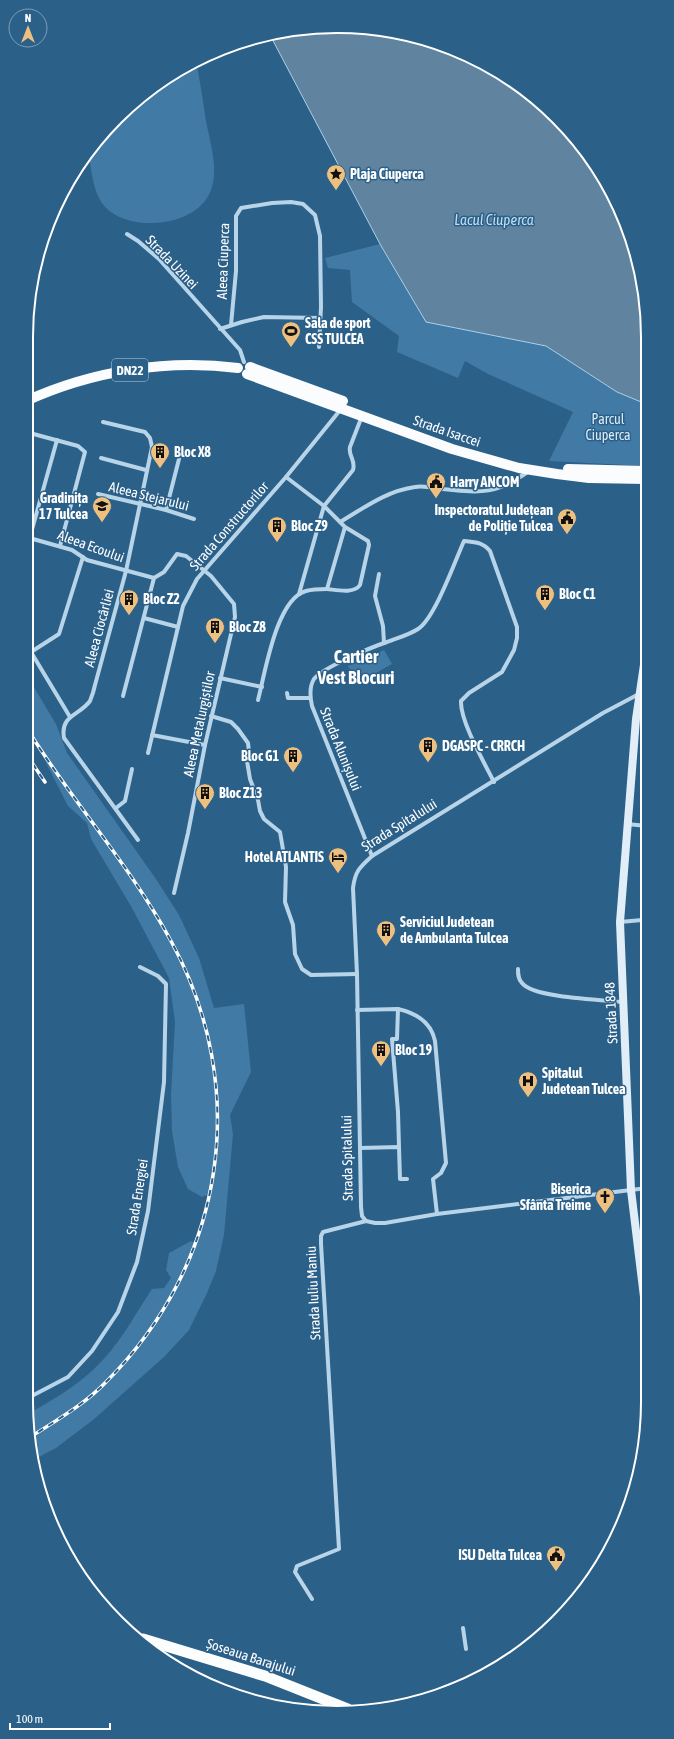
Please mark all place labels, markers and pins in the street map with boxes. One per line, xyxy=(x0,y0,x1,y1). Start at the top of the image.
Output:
place icon: Plaja Ciuperca xyxy=(325,163,347,191)
place label: Plaja Ciuperca xyxy=(350,166,424,182)
place label: Sala de sport CSS TULCEA xyxy=(305,315,371,347)
sports icon: Sala de sport CSS TULCEA xyxy=(280,320,302,348)
building icon: Bloc X8 xyxy=(149,441,171,469)
place label: Bloc X8 xyxy=(174,444,211,460)
public building icon: Harry ANCOM xyxy=(425,471,447,499)
place label: Harry ANCOM xyxy=(450,474,519,490)
place label: Gradinița 17 Tulcea xyxy=(39,490,88,522)
school or university icon: Gradinița 17 Tulcea xyxy=(91,495,113,523)
place label: Inspectoratul Județean de Poliție Tulcea xyxy=(435,502,553,535)
public building icon: Inspectoratul Județean de Poliție Tulcea xyxy=(556,507,578,535)
building icon: Bloc Z9 xyxy=(266,515,288,543)
place label: Bloc Z9 xyxy=(291,518,328,534)
building icon: Bloc C1 xyxy=(534,583,556,611)
place label: Bloc C1 xyxy=(559,586,596,602)
building icon: Bloc Z2 xyxy=(118,588,140,616)
place label: Bloc Z2 xyxy=(143,591,180,607)
building icon: Bloc Z8 xyxy=(204,616,226,644)
place label: Bloc Z8 xyxy=(229,619,266,635)
building icon: DGASPC - CRRCH xyxy=(417,735,439,763)
place label: DGASPC - CRRCH xyxy=(442,738,525,754)
building icon: Bloc G1 xyxy=(282,745,304,773)
place label: Bloc G1 xyxy=(241,748,279,764)
building icon: Bloc Z13 xyxy=(194,782,216,810)
place label: Bloc Z13 xyxy=(219,785,262,801)
hotel icon: Hotel ATLANTIS xyxy=(327,846,349,874)
place label: Hotel ATLANTIS xyxy=(245,849,324,865)
place label: Serviciul Judetean de Ambulanta Tulcea xyxy=(400,914,509,946)
building icon: Serviciul Judetean de Ambulanta Tulcea xyxy=(375,919,397,947)
building icon: Bloc 19 xyxy=(370,1039,392,1067)
place label: Bloc 19 xyxy=(395,1042,432,1058)
place label: Spitalul Judetean Tulcea xyxy=(541,1065,626,1097)
hospital icon: Spitalul Judetean Tulcea xyxy=(517,1070,539,1098)
place label: Biserica Sfânta Treime xyxy=(520,1181,591,1213)
church icon: Biserica Sfânta Treime xyxy=(594,1186,616,1214)
public building icon: ISU Delta Tulcea xyxy=(545,1544,567,1572)
place label: ISU Delta Tulcea xyxy=(458,1547,542,1563)

